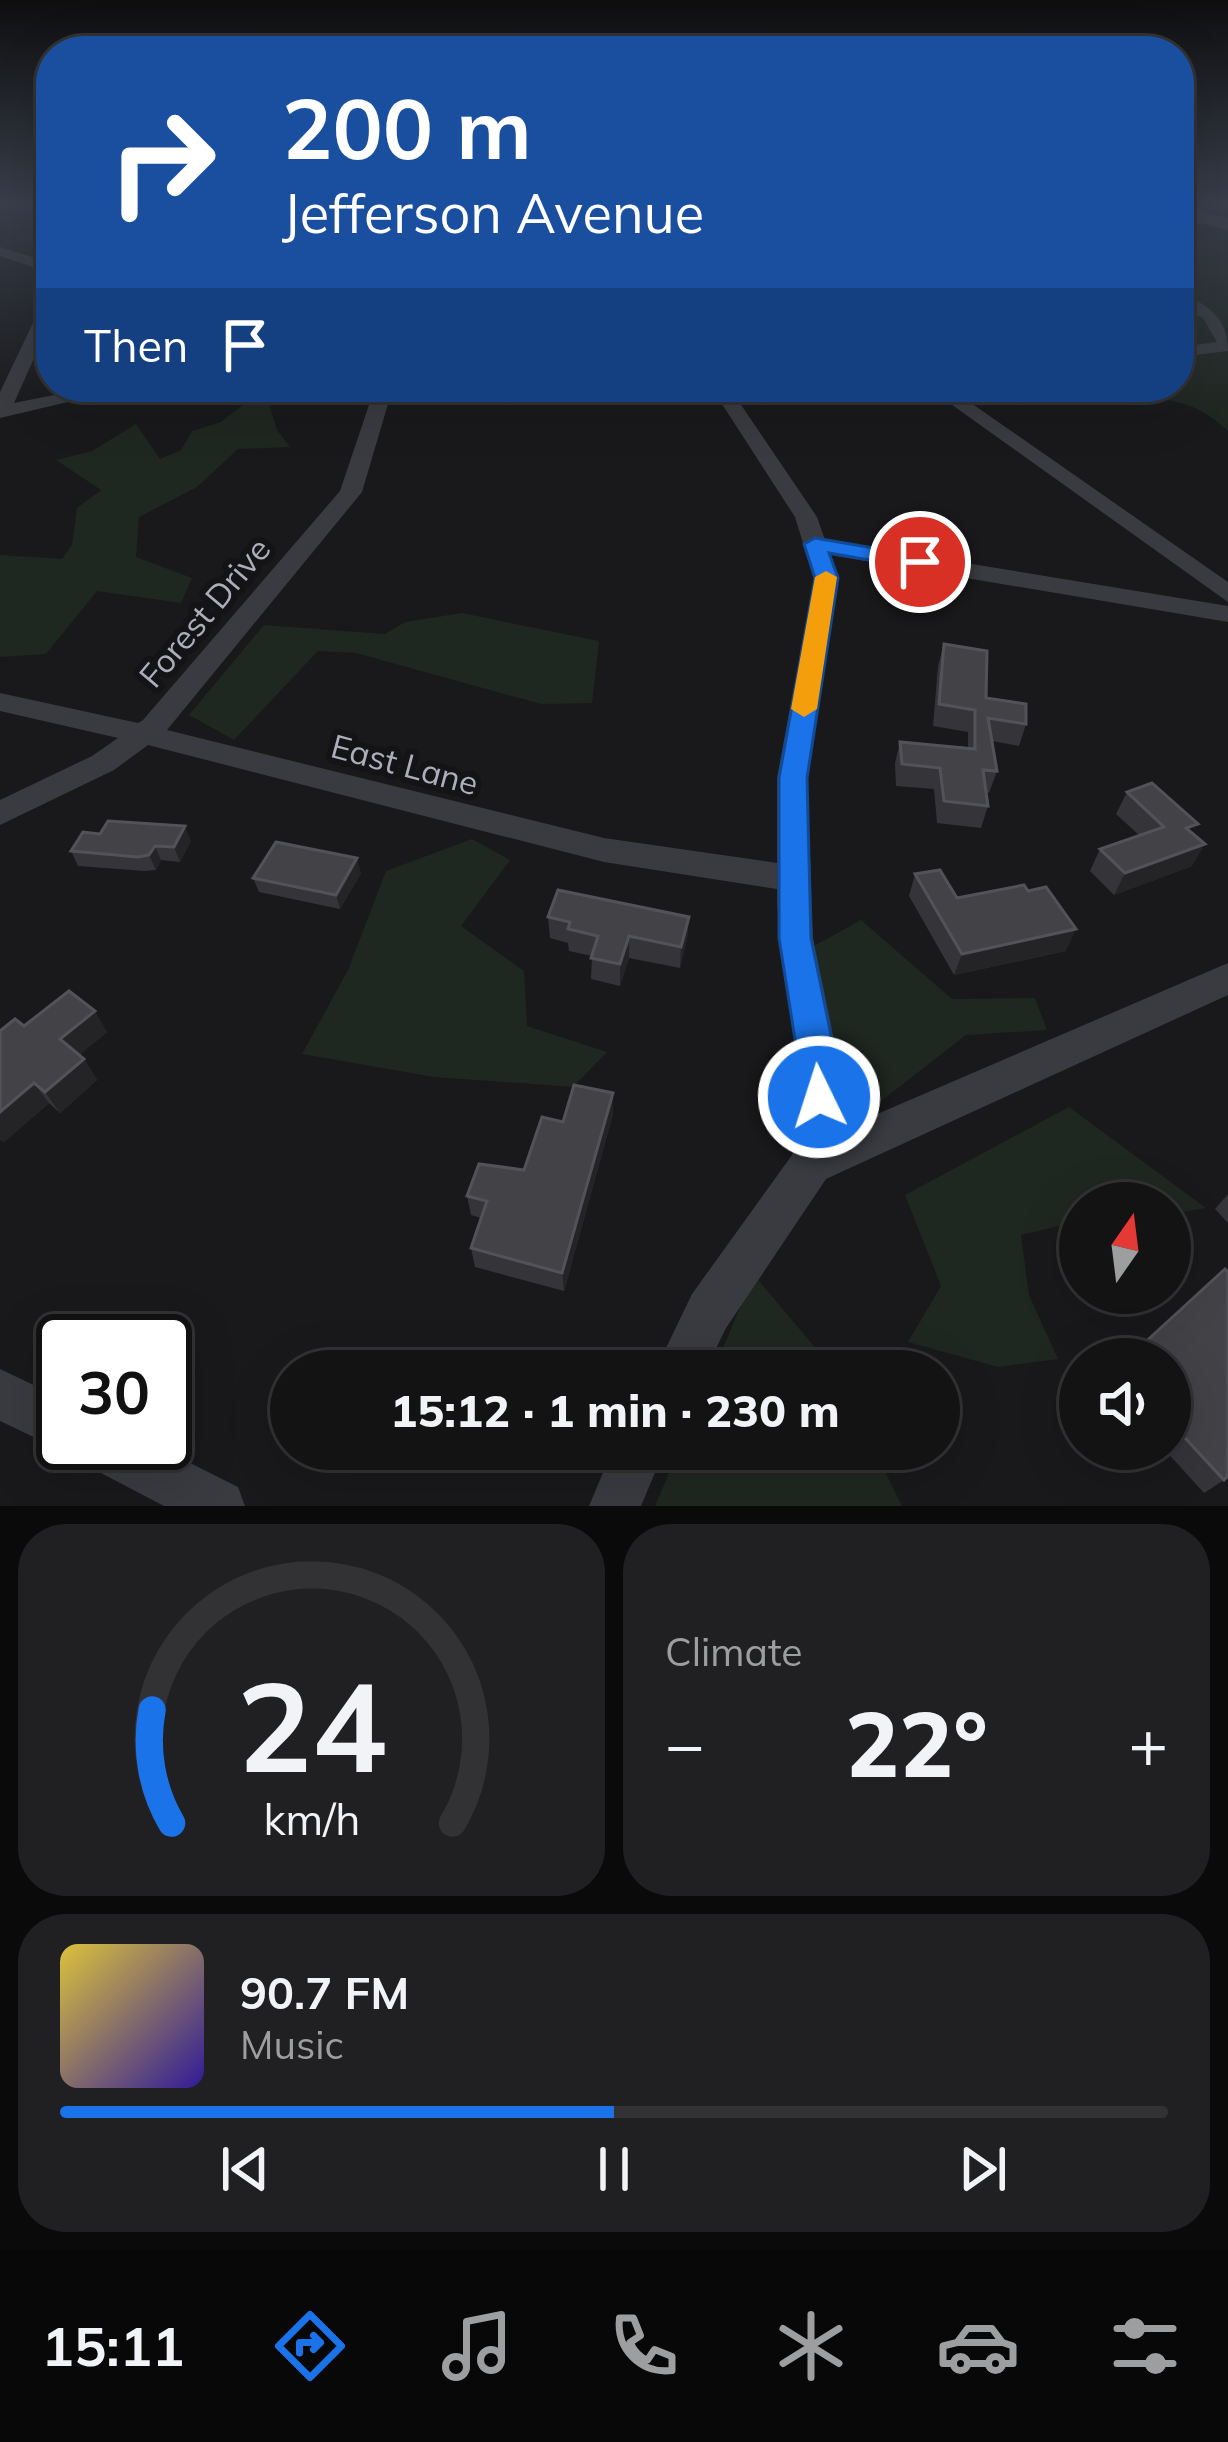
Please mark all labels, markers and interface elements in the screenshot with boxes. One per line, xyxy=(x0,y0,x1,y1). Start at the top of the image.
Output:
text: 200 m xyxy=(282,75,532,180)
icon: right xyxy=(84,84,240,240)
text: Jefferson Avenue xyxy=(282,179,704,247)
icon: arrive xyxy=(212,312,278,378)
text: Then xyxy=(84,317,188,373)
pin xyxy=(869,511,971,613)
street label: Forest Drive xyxy=(130,529,278,695)
icon: arrive xyxy=(887,529,953,595)
street label: East Lane xyxy=(327,725,483,803)
position arrow xyxy=(756,1034,882,1160)
north arrow xyxy=(1059,1182,1191,1314)
map controls xyxy=(1059,1182,1191,1470)
speed limit sign: 30 xyxy=(36,1314,192,1470)
button: sound xyxy=(1059,1338,1191,1470)
text: 15:12 · 1 min · 230 m xyxy=(390,1382,840,1438)
text: Climate xyxy=(665,1627,803,1676)
text: 24 xyxy=(237,1647,386,1803)
text: 22° xyxy=(845,1687,988,1800)
text: − xyxy=(665,1702,705,1785)
text: + xyxy=(1128,1702,1168,1785)
text: km/h xyxy=(263,1792,360,1846)
text: 90.7 FM xyxy=(240,1964,409,2020)
text: Music xyxy=(240,2020,344,2069)
icon: previous xyxy=(212,2136,278,2202)
icon: pause xyxy=(581,2136,647,2202)
icon: next xyxy=(950,2136,1016,2202)
icon: directions xyxy=(268,2304,352,2388)
icon: music xyxy=(435,2304,519,2388)
icon: phone xyxy=(602,2304,686,2388)
icon: climate xyxy=(769,2304,853,2388)
icon: car xyxy=(936,2304,1020,2388)
icon: filters xyxy=(1103,2304,1187,2388)
text: 15:11 xyxy=(42,2312,185,2380)

